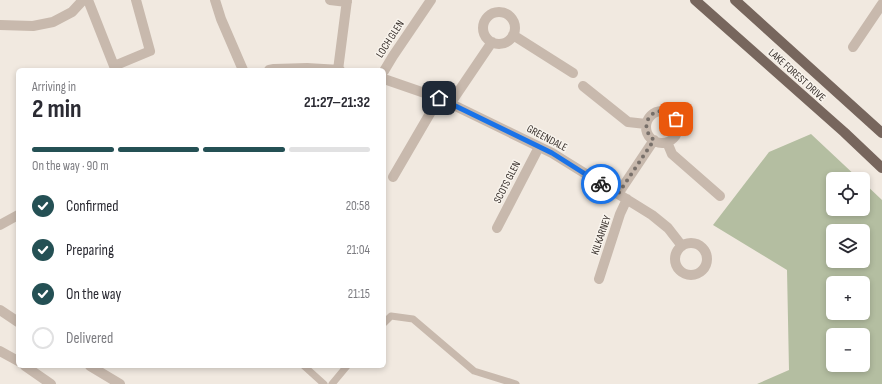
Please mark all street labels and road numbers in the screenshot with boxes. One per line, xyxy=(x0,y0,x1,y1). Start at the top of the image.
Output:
street label: LOCH GLEN xyxy=(373,18,407,60)
street label: LAKE FOREST DRIVE xyxy=(766,46,828,104)
street label: GREENDALE xyxy=(525,122,569,154)
street label: SCOTS GLEN xyxy=(491,159,523,205)
street label: KILKARNEY xyxy=(588,213,614,256)

